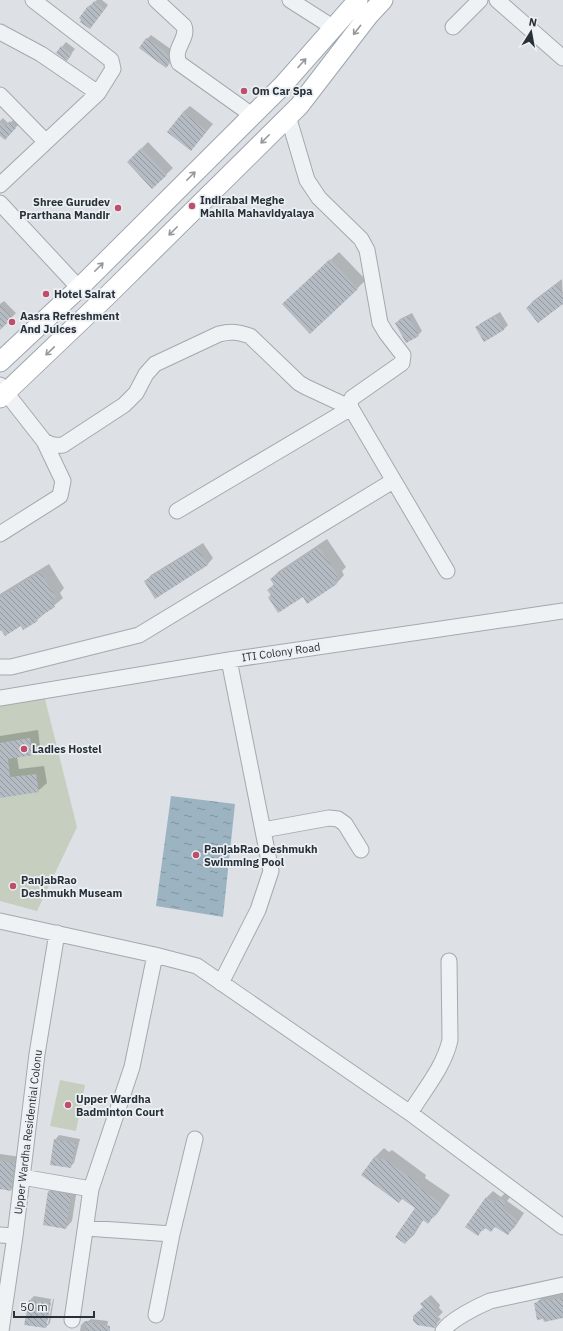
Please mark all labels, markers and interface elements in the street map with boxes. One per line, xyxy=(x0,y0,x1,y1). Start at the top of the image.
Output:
north arrow xyxy=(511,12,551,52)
text: N xyxy=(528,15,538,30)
one-way arrow xyxy=(353,24,362,35)
one-way arrow xyxy=(298,58,307,68)
place label: Om Car Spa xyxy=(252,84,313,98)
marker: Om Car Spa xyxy=(239,86,249,96)
one-way arrow xyxy=(260,134,270,144)
one-way arrow xyxy=(186,171,196,181)
place label: Indirabai Meghe Mahila Mahavidyalaya xyxy=(200,193,314,220)
place label: Shree Gurudev Prarthana Mandir xyxy=(19,195,111,222)
marker: Indirabai Meghe Mahila Mahavidyalaya xyxy=(187,201,197,211)
marker: Shree Gurudev Prarthana Mandir xyxy=(113,203,123,213)
one-way arrow xyxy=(168,226,177,236)
one-way arrow xyxy=(94,262,104,272)
place label: Hotel Sairat xyxy=(54,287,115,301)
marker: Hotel Sairat xyxy=(41,289,51,299)
place label: Aasra Refreshment And Juices xyxy=(20,309,119,336)
marker: Aasra Refreshment And Juices xyxy=(7,317,17,327)
one-way arrow xyxy=(44,347,55,356)
street label: ITI Colony Road xyxy=(241,640,321,664)
place label: Ladies Hostel xyxy=(32,742,102,756)
marker: Ladies Hostel xyxy=(19,744,29,754)
place label: PanjabRao Deshmukh Swimming Pool xyxy=(204,842,318,869)
marker: PanjabRao Deshmukh Swimming Pool xyxy=(191,850,201,860)
place label: PanjabRao Deshmukh Museam xyxy=(21,873,122,900)
marker: PanjabRao Deshmukh Museam xyxy=(8,881,18,891)
street label: Upper Wardha Residential Colonu xyxy=(11,1049,45,1215)
place label: Upper Wardha Badminton Court xyxy=(76,1092,164,1119)
marker: Upper Wardha Badminton Court xyxy=(63,1100,73,1110)
scale bar xyxy=(14,1293,94,1319)
text: 50 m xyxy=(20,1299,48,1314)

